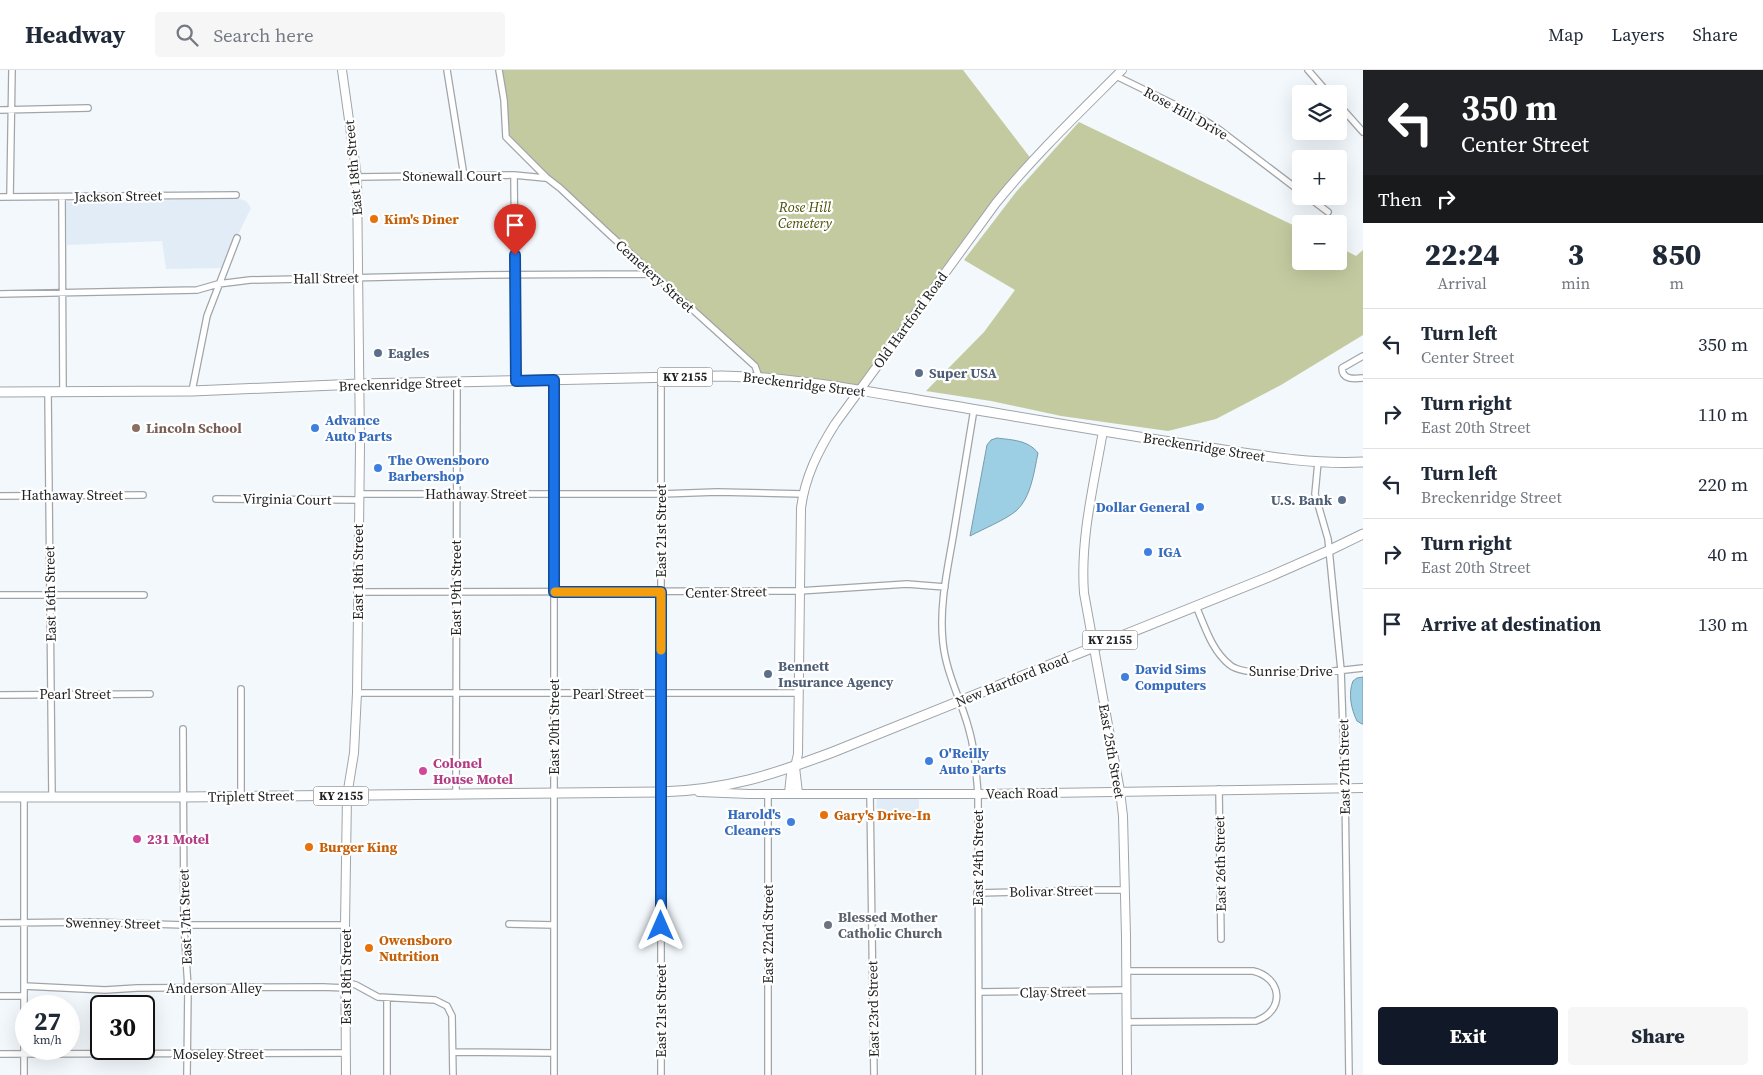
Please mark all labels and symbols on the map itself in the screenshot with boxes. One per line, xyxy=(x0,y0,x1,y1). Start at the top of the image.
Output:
street label: Rose Hill Drive xyxy=(1140,82,1232,144)
street label: East 18th Street xyxy=(339,119,367,217)
street label: Stonewall Court xyxy=(402,166,502,186)
street label: Jackson Street xyxy=(73,185,163,207)
park label: Rose Hill Cemetery xyxy=(778,197,832,233)
pin xyxy=(494,204,536,255)
place label: Kim's Diner xyxy=(384,209,459,229)
marker: Kim's Diner xyxy=(368,213,380,225)
street label: Cemetery Street xyxy=(611,235,699,317)
street label: Hall Street xyxy=(293,267,359,289)
street label: Old Hartford Road xyxy=(868,268,952,372)
place label: Eagles xyxy=(388,343,430,363)
marker: Eagles xyxy=(372,347,384,359)
place label: Super USA xyxy=(929,363,997,383)
street label: Breckenridge Street xyxy=(742,367,867,401)
marker: Super USA xyxy=(913,367,925,379)
road number: KY 2155 xyxy=(658,368,712,386)
street label: Breckenridge Street xyxy=(338,372,462,396)
place label: Advance Auto Parts xyxy=(325,410,393,446)
place label: Lincoln School xyxy=(146,418,242,438)
marker: Lincoln School xyxy=(130,422,142,434)
marker: Advance Auto Parts xyxy=(309,422,321,434)
street label: Breckenridge Street xyxy=(1142,428,1267,467)
place label: The Owensboro Barbershop xyxy=(388,450,489,486)
marker: The Owensboro Barbershop xyxy=(372,462,384,474)
street label: Hathaway Street xyxy=(425,484,527,504)
street label: East 21st Street xyxy=(651,484,671,578)
street label: Hathaway Street xyxy=(21,485,123,505)
street label: Virginia Court xyxy=(242,488,332,510)
place label: U.S. Bank xyxy=(1271,490,1333,510)
marker: U.S. Bank xyxy=(1336,494,1348,506)
place label: Dollar General xyxy=(1096,497,1190,517)
marker: Dollar General xyxy=(1194,501,1206,513)
street label: East 18th Street xyxy=(348,524,368,620)
street label: East 19th Street xyxy=(446,540,466,636)
place label: IGA xyxy=(1158,542,1182,562)
street label: East 16th Street xyxy=(39,545,61,642)
marker: IGA xyxy=(1142,546,1154,558)
street label: Center Street xyxy=(685,581,767,603)
road number: KY 2155 xyxy=(1082,630,1138,650)
street label: New Hartford Road xyxy=(952,648,1072,712)
place label: Bennett Insurance Agency xyxy=(778,656,894,692)
place label: David Sims Computers xyxy=(1135,659,1207,695)
street label: Sunrise Drive xyxy=(1249,661,1333,681)
marker: Bennett Insurance Agency xyxy=(762,668,774,680)
marker: David Sims Computers xyxy=(1119,671,1131,683)
street label: East 20th Street xyxy=(544,679,564,775)
street label: Pearl Street xyxy=(39,684,111,704)
street label: Pearl Street xyxy=(572,684,644,704)
street label: East 25th Street xyxy=(1094,702,1130,800)
street label: East 27th Street xyxy=(1333,718,1355,815)
place label: O'Reilly Auto Parts xyxy=(939,743,1007,779)
place label: Colonel House Motel xyxy=(433,753,513,789)
marker: O'Reilly Auto Parts xyxy=(923,755,935,767)
marker: Colonel House Motel xyxy=(417,765,429,777)
street label: Veach Road xyxy=(986,782,1059,804)
street label: Triplett Street xyxy=(208,785,295,807)
road number: KY 2155 xyxy=(314,786,368,806)
place label: Harold's Cleaners xyxy=(724,804,782,840)
place label: Gary's Drive-In xyxy=(834,805,931,825)
marker: Gary's Drive-In xyxy=(818,809,830,821)
street label: East 24th Street xyxy=(968,810,988,906)
street label: East 26th Street xyxy=(1209,815,1231,912)
marker: Harold's Cleaners xyxy=(785,816,797,828)
place label: 231 Motel xyxy=(147,829,210,849)
marker: 231 Motel xyxy=(131,833,143,845)
place label: Burger King xyxy=(319,837,398,857)
marker: Burger King xyxy=(303,841,315,853)
street label: East 17th Street xyxy=(173,868,197,965)
street label: Bolivar Street xyxy=(1009,880,1093,902)
street label: East 22nd Street xyxy=(758,884,778,984)
position arrow xyxy=(634,899,686,951)
place label: Blessed Mother Catholic Church xyxy=(838,907,943,943)
street label: Swenney Street xyxy=(65,912,161,934)
marker: Blessed Mother Catholic Church xyxy=(822,919,834,931)
street label: East 18th Street xyxy=(336,929,356,1025)
place label: Owensboro Nutrition xyxy=(379,930,452,966)
marker: Owensboro Nutrition xyxy=(363,942,375,954)
street label: East 23rd Street xyxy=(862,960,884,1057)
street label: East 21st Street xyxy=(651,964,671,1058)
street label: Anderson Alley xyxy=(166,978,263,998)
street label: Clay Street xyxy=(1020,981,1087,1003)
speed limit sign: 30 xyxy=(90,995,155,1060)
street label: Moseley Street xyxy=(173,1044,264,1064)

